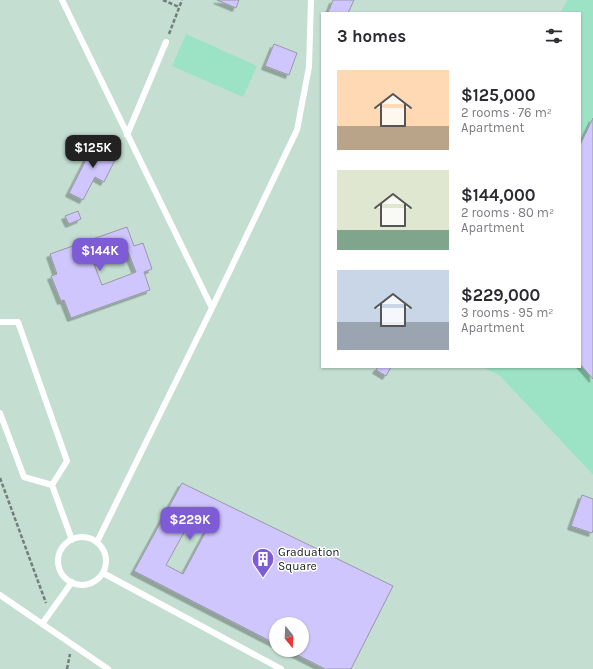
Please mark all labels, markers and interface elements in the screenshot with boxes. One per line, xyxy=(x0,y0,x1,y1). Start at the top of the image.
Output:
icon: filters xyxy=(543,25,565,47)
text: 3 homes xyxy=(337,26,406,46)
text: $125,000 xyxy=(461,85,536,105)
icon: home xyxy=(369,86,417,134)
text: 2 rooms · 76 m² xyxy=(461,105,552,120)
text: Apartment xyxy=(461,120,524,135)
pin: $125K xyxy=(65,135,121,169)
text: $125K xyxy=(74,140,112,155)
text: $144,000 xyxy=(461,185,536,205)
icon: home xyxy=(369,186,417,234)
text: 2 rooms · 80 m² xyxy=(461,205,554,220)
text: Apartment xyxy=(461,220,524,235)
pin: $144K xyxy=(72,238,128,272)
text: $144K xyxy=(81,243,119,258)
text: $229,000 xyxy=(461,285,540,305)
icon: home xyxy=(369,286,417,334)
text: 3 rooms · 95 m² xyxy=(461,305,554,320)
text: Apartment xyxy=(461,320,524,335)
pin: $229K xyxy=(162,507,218,541)
text: $229K xyxy=(169,512,211,527)
place label: Graduation Square xyxy=(278,545,340,573)
building icon: Graduation Square xyxy=(250,546,276,579)
north arrow xyxy=(269,617,309,657)
map controls xyxy=(269,617,309,657)

